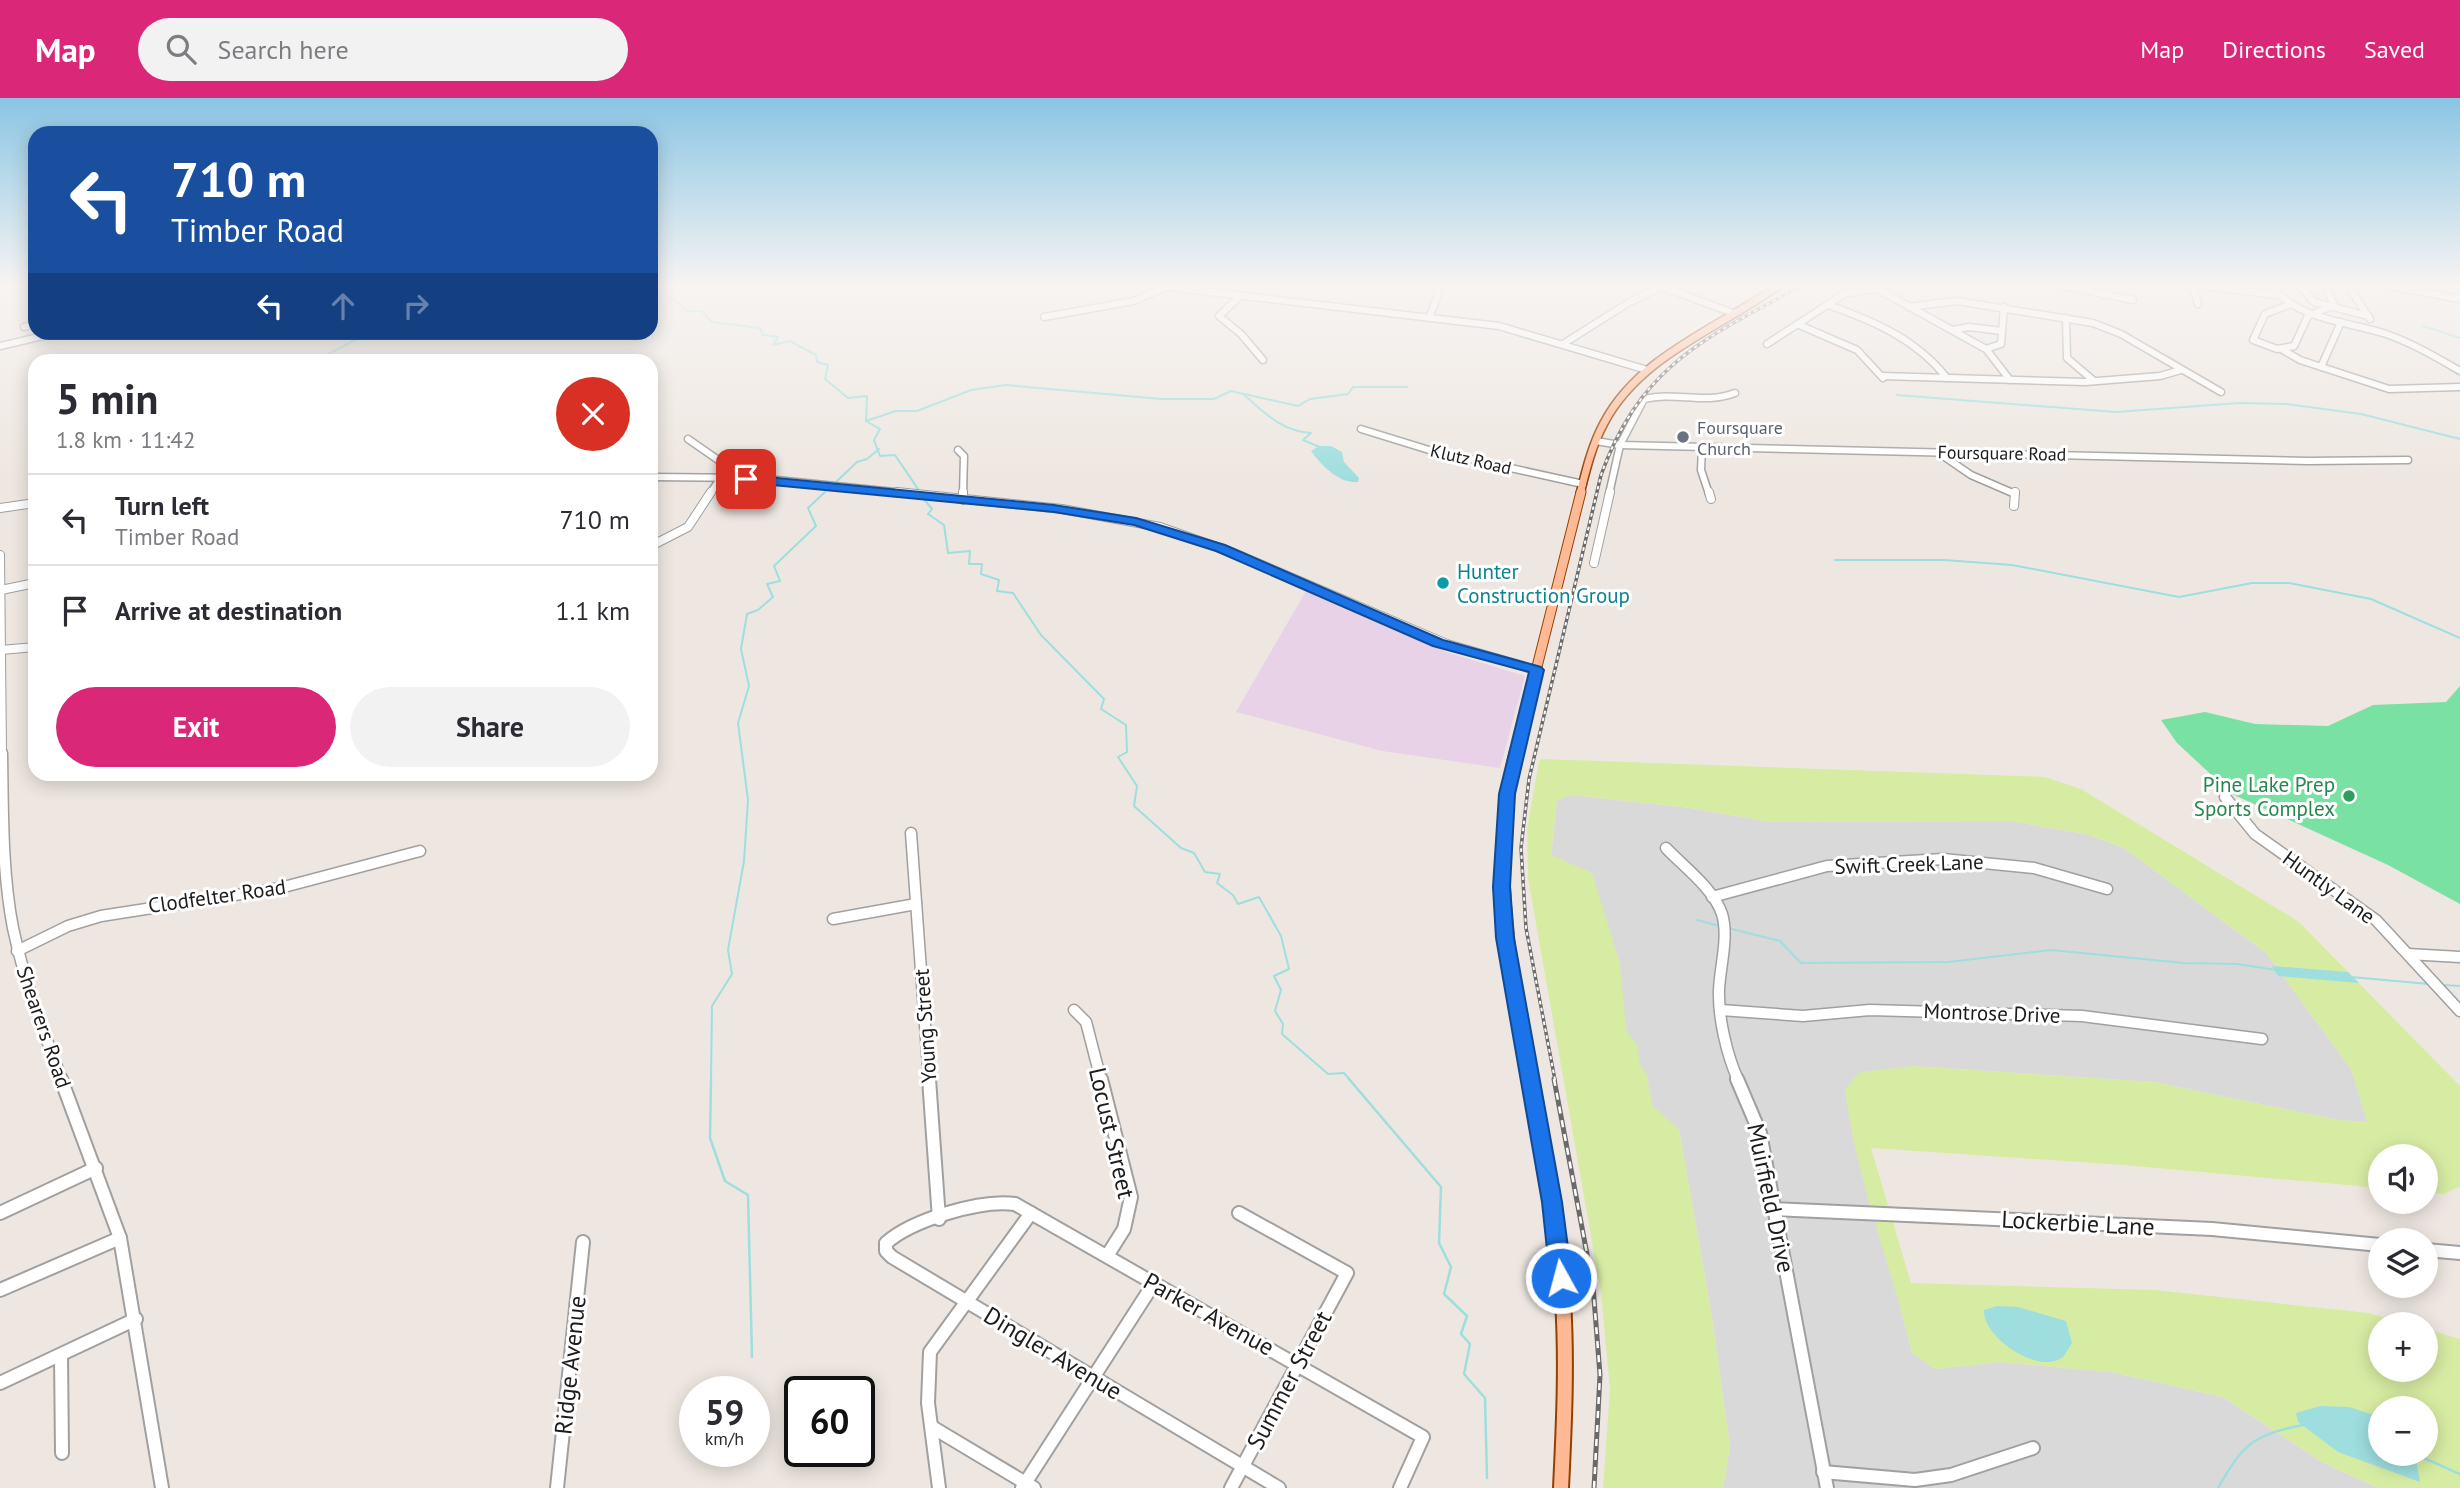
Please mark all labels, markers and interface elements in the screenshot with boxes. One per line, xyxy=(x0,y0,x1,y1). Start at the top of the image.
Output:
search box xyxy=(138,18,628,81)
text: Map xyxy=(35,28,96,71)
icon: search xyxy=(162,30,200,68)
text: Search here xyxy=(218,33,349,66)
text: Map xyxy=(2140,34,2184,65)
text: Directions xyxy=(2222,34,2326,65)
text: Saved xyxy=(2364,34,2425,65)
text: 710 m xyxy=(171,147,306,211)
icon: left xyxy=(56,154,147,245)
text: Timber Road xyxy=(171,209,344,251)
icon: left xyxy=(251,287,289,325)
icon: ahead xyxy=(324,287,362,325)
icon: right xyxy=(397,287,435,325)
text: 5 min xyxy=(56,371,158,426)
button: close xyxy=(556,377,630,451)
place label: Foursquare Church xyxy=(1697,416,1783,460)
text: 1.8 km · 11:42 xyxy=(56,425,195,454)
marker: Foursquare Church xyxy=(1675,429,1691,445)
street label: Klutz Road xyxy=(1428,439,1514,479)
street label: Foursquare Road xyxy=(1937,440,2067,466)
pin xyxy=(716,449,776,509)
icon: arrive xyxy=(727,460,765,498)
text: Turn left xyxy=(115,489,209,522)
icon: left xyxy=(56,501,94,539)
text: 710 m xyxy=(559,503,630,536)
text: Timber Road xyxy=(115,522,239,551)
place label: Hunter Construction Group xyxy=(1457,558,1630,609)
marker: Hunter Construction Group xyxy=(1435,575,1451,591)
icon: arrive xyxy=(56,592,94,630)
text: Arrive at destination xyxy=(115,594,342,627)
text: 1.1 km xyxy=(556,594,630,627)
button: Exit xyxy=(56,687,336,767)
button: Share xyxy=(350,687,630,767)
place label: Pine Lake Prep Sports Complex xyxy=(2194,771,2335,822)
marker: Pine Lake Prep Sports Complex xyxy=(2341,788,2357,804)
street label: Huntly Lane xyxy=(2277,844,2381,930)
street label: Swift Creek Lane xyxy=(1834,848,1984,880)
street label: Clodfelter Road xyxy=(146,873,288,919)
street label: Shearers Road xyxy=(10,962,78,1092)
street label: Young Street xyxy=(908,968,942,1084)
street label: Montrose Drive xyxy=(1923,997,2061,1029)
street label: Locust Street xyxy=(1082,1064,1142,1202)
street label: Muirfield Drive xyxy=(1740,1121,1802,1275)
map controls xyxy=(2368,1144,2438,1466)
button: sound xyxy=(2368,1144,2438,1214)
street label: Lockerbie Lane xyxy=(2001,1204,2155,1242)
button: layers xyxy=(2368,1228,2438,1298)
position arrow xyxy=(1524,1241,1598,1315)
street label: Parker Avenue xyxy=(1138,1265,1280,1363)
street label: Ridge Avenue xyxy=(547,1294,593,1436)
street label: Dingler Avenue xyxy=(978,1300,1128,1406)
street label: Summer Street xyxy=(1239,1305,1339,1455)
button: + xyxy=(2368,1312,2438,1382)
speed limit sign: 60 xyxy=(784,1376,875,1467)
text: 59 xyxy=(705,1389,744,1435)
button: − xyxy=(2368,1396,2438,1466)
text: km/h xyxy=(705,1427,744,1450)

